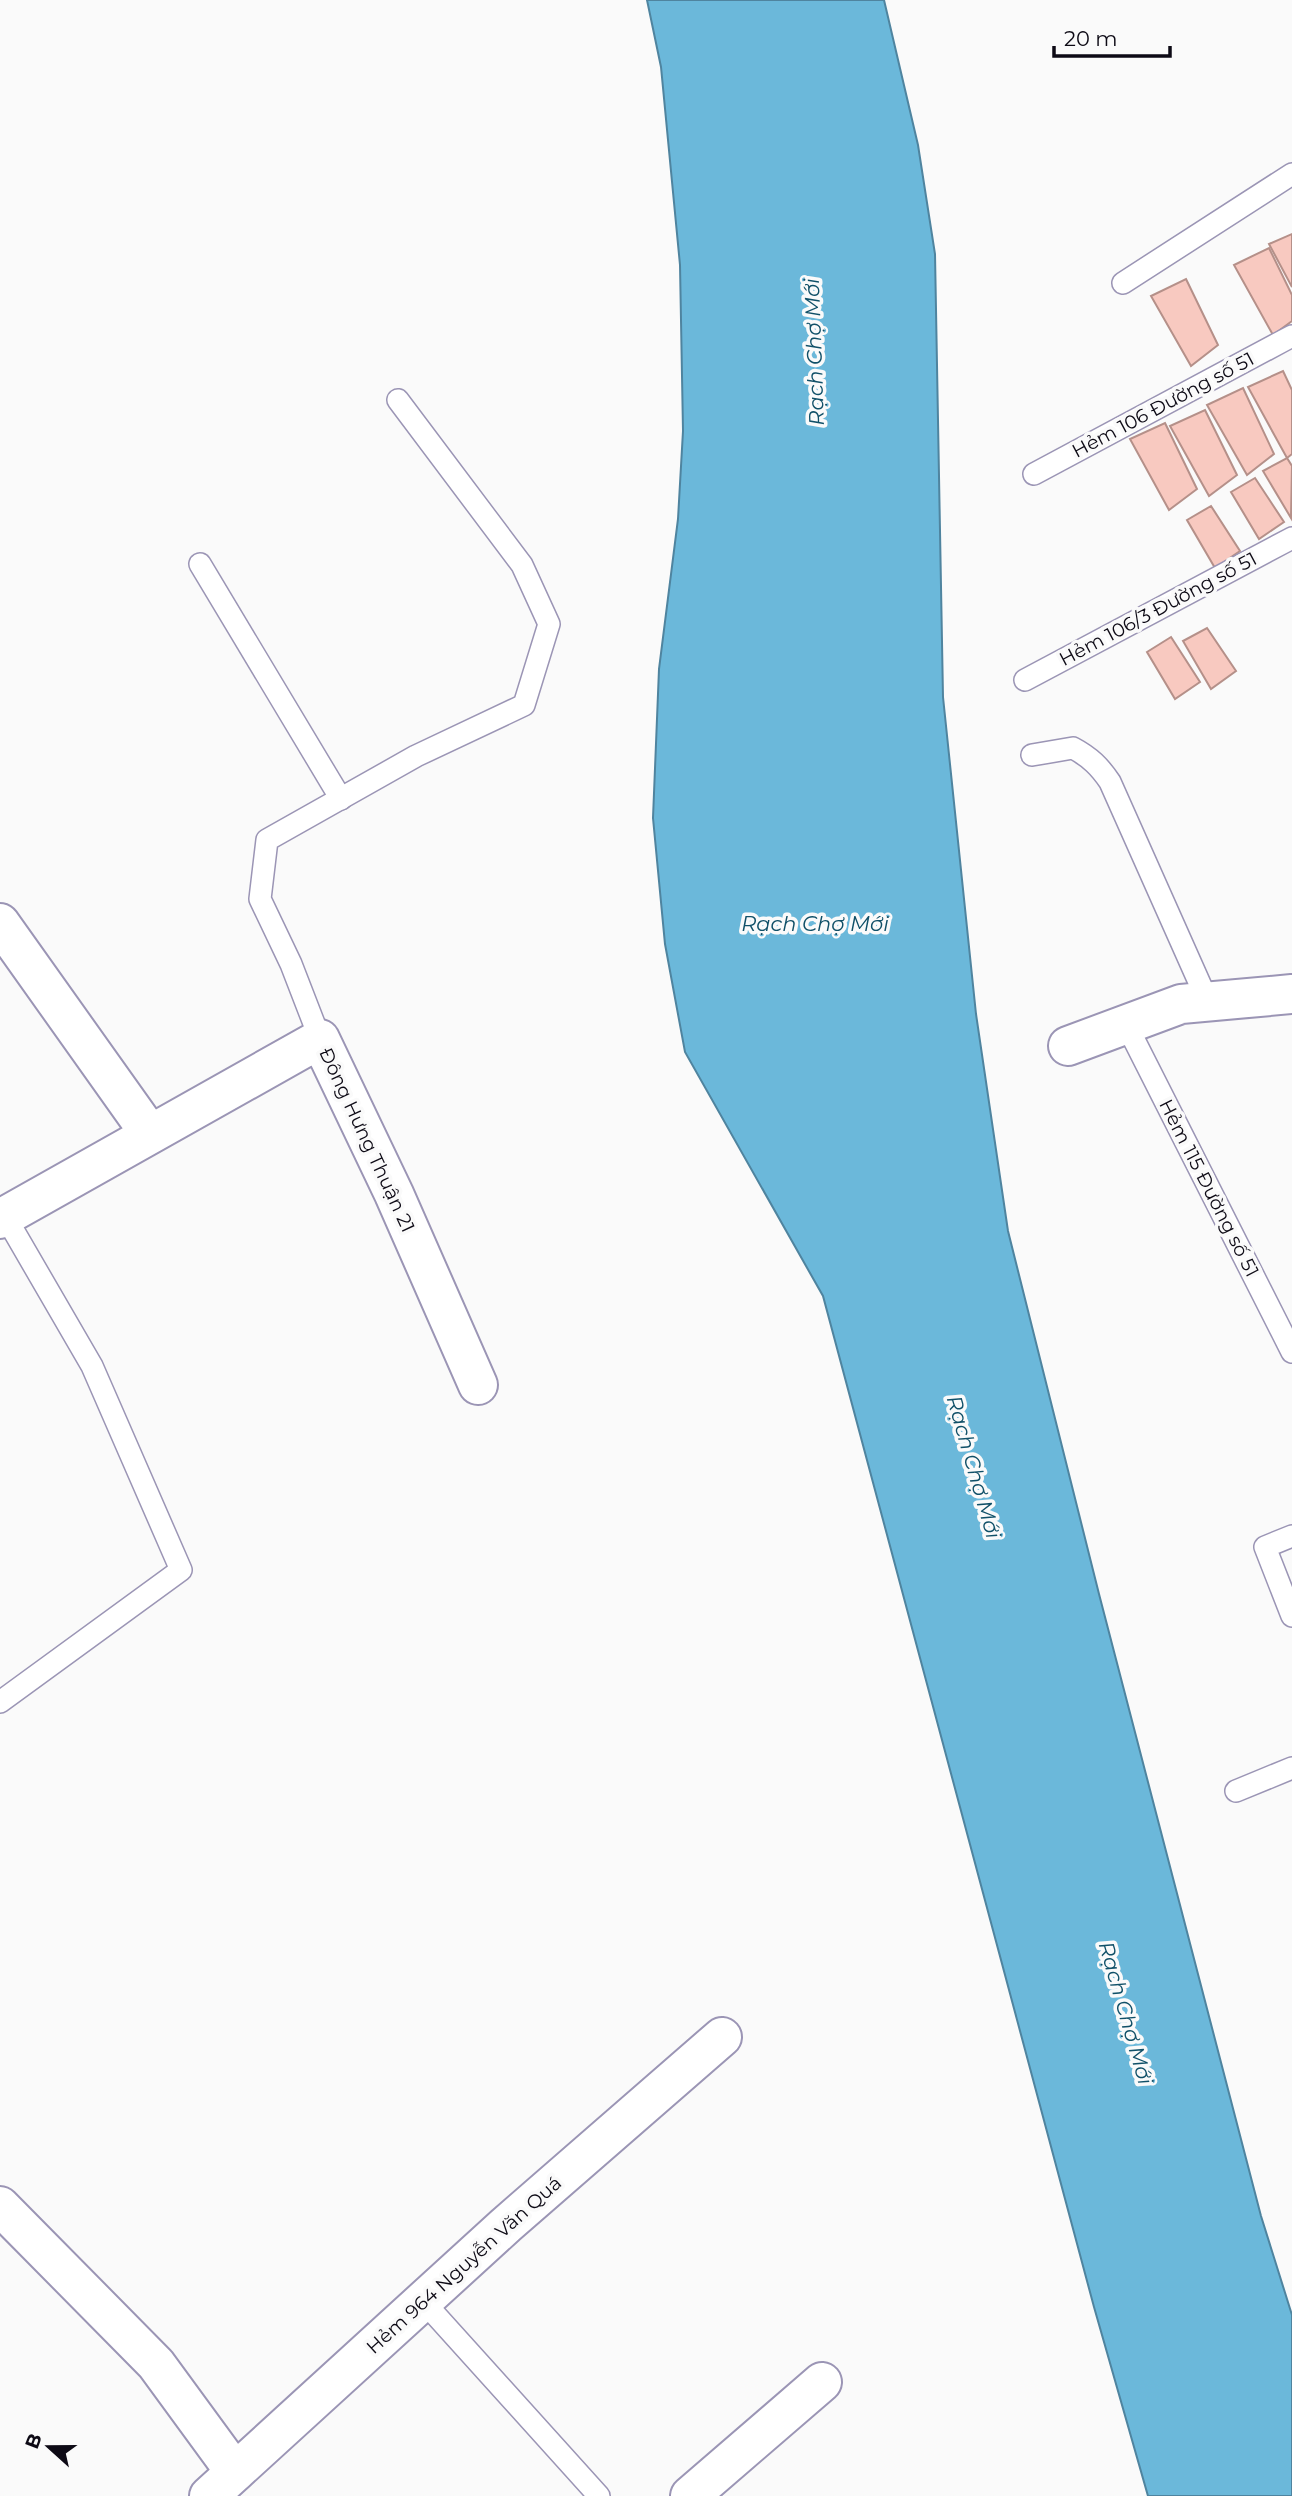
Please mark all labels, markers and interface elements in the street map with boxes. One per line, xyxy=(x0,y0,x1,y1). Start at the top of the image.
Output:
scale bar xyxy=(1054,14,1170,58)
text: 20 m xyxy=(1064,26,1118,51)
water label: Rạch Chợ Mới xyxy=(799,277,829,426)
street label: Hẻm 106 Đường số 51 xyxy=(1068,347,1258,463)
street label: Hẻm 106/3 Đường số 51 xyxy=(1055,547,1261,671)
water label: Rạch Chợ Mới xyxy=(741,911,889,936)
street label: Đông Hưng Thuận 21 xyxy=(314,1044,420,1236)
street label: Hẻm 115 Đường số 51 xyxy=(1154,1095,1264,1281)
water label: Rạch Chợ Mới xyxy=(942,1393,1006,1542)
water label: Rạch Chợ Mới xyxy=(1094,1939,1158,2088)
street label: Hẻm 964 Nguyễn Văn Quá xyxy=(362,2171,566,2359)
north arrow xyxy=(14,2412,84,2482)
text: B xyxy=(20,2430,47,2452)

